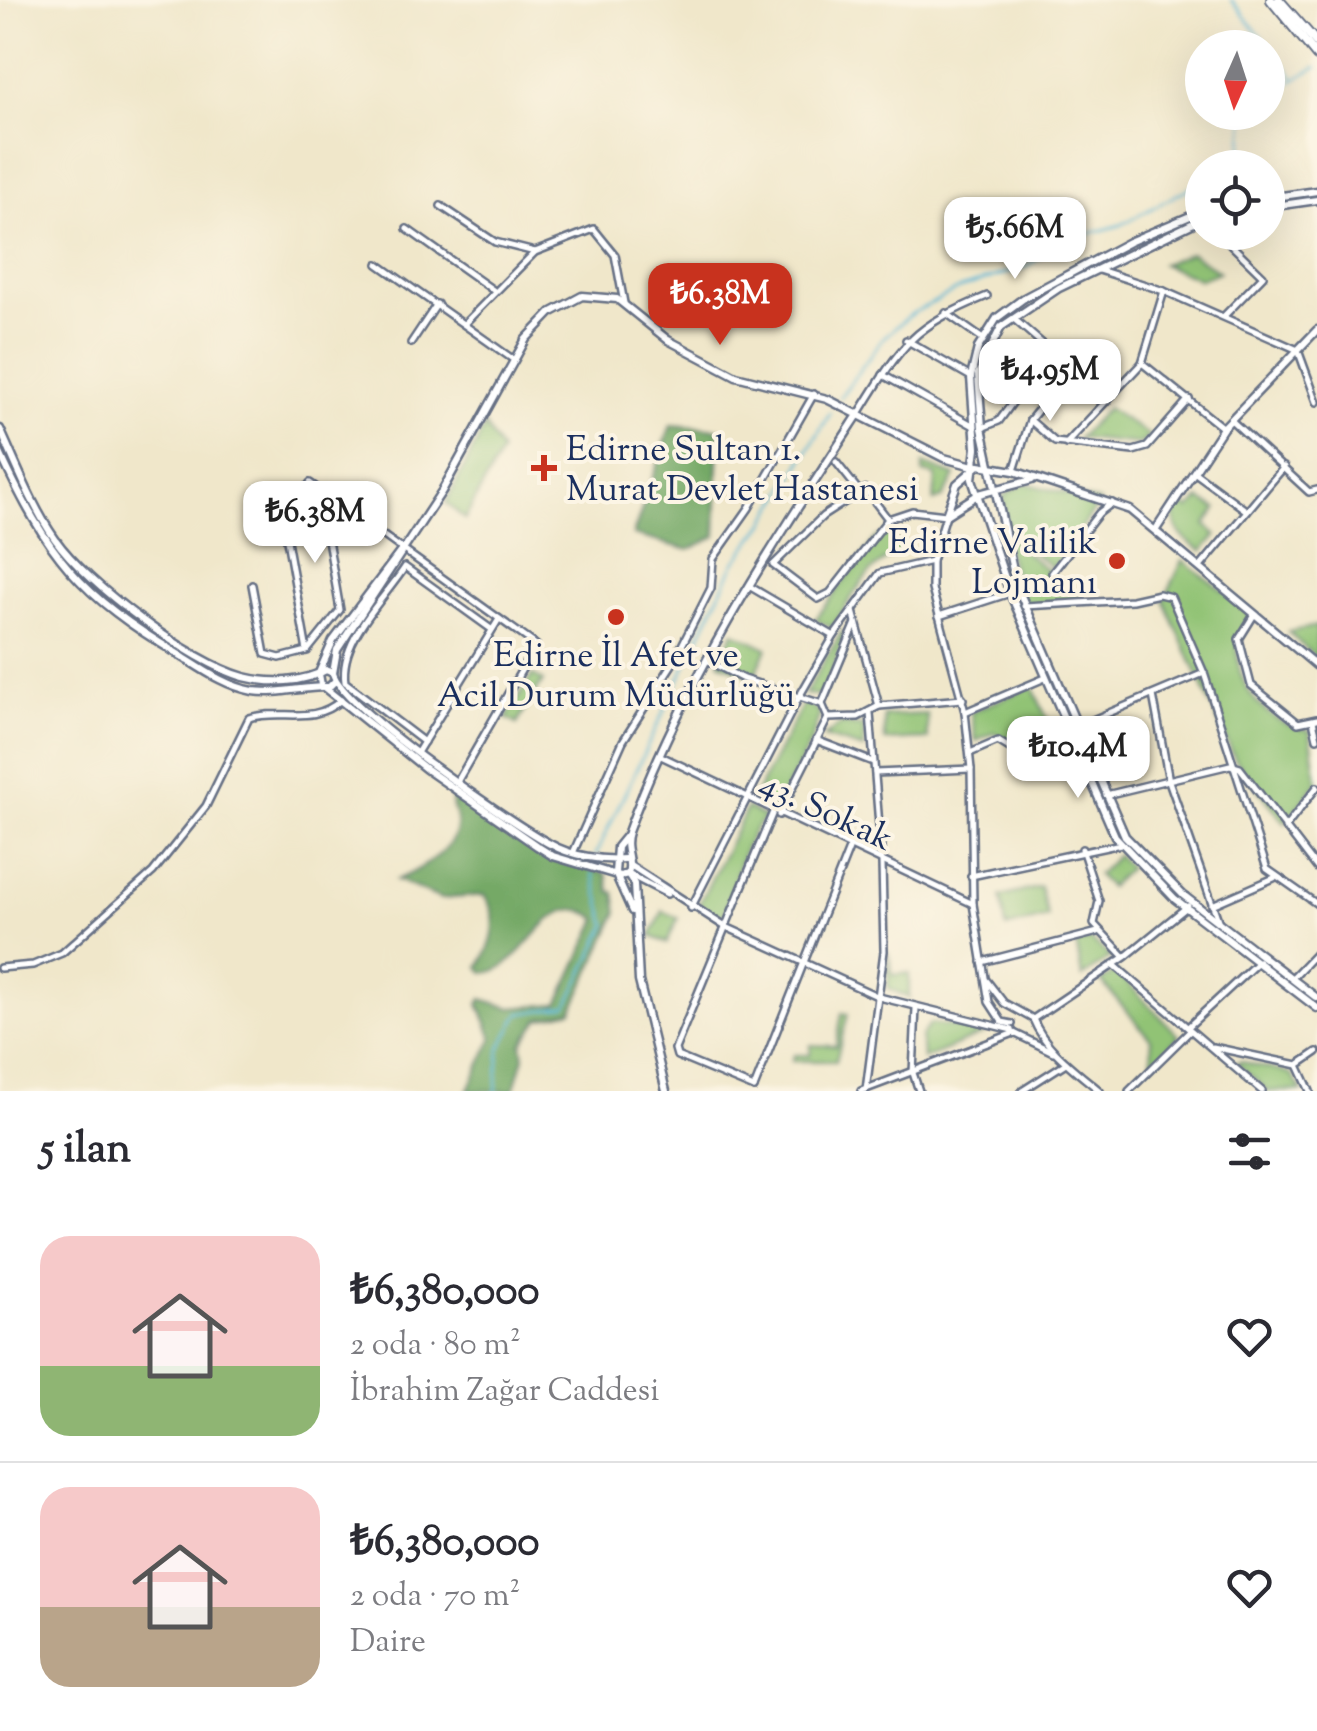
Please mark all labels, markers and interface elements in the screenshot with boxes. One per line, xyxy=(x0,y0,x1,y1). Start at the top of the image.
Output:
north arrow xyxy=(1185,30,1285,130)
map controls xyxy=(1185,30,1285,250)
button: locate xyxy=(1185,150,1285,250)
pin: ₺5.66M xyxy=(934,197,1096,282)
text: ₺5.66M xyxy=(966,206,1064,252)
pin: ₺6.38M xyxy=(639,263,801,348)
text: ₺6.38M xyxy=(670,272,770,318)
pin: ₺4.95M xyxy=(969,339,1131,424)
text: ₺4.95M xyxy=(1001,348,1099,394)
place label: Edirne Sultan 1. Murat Devlet Hastanesi xyxy=(566,426,919,517)
marker: Edirne Sultan 1. Murat Devlet Hastanesi xyxy=(531,455,557,481)
pin: ₺6.38M xyxy=(234,481,396,566)
text: ₺6.38M xyxy=(265,490,365,536)
place label: Edirne Valilik Lojmanı xyxy=(888,519,1097,610)
marker: Edirne Valilik Lojmanı xyxy=(1106,550,1128,572)
marker: Edirne İl Afet ve Acil Durum Müdürlüğü xyxy=(605,606,627,628)
place label: Edirne İl Afet ve Acil Durum Müdürlüğü xyxy=(437,632,795,723)
pin: ₺10.4M xyxy=(997,716,1159,801)
text: ₺10.4M xyxy=(1029,725,1127,771)
street label: 43. Sokak xyxy=(750,760,901,866)
text: 5 ilan xyxy=(40,1121,131,1181)
icon: filters xyxy=(1222,1124,1277,1179)
text: ₺6,380,000 xyxy=(350,1263,540,1323)
icon: home xyxy=(120,1276,240,1396)
icon: heart xyxy=(1222,1309,1277,1364)
text: 2 oda · 80 m² xyxy=(350,1323,521,1369)
text: İbrahim Zağar Caddesi xyxy=(350,1369,659,1415)
text: ₺6,380,000 xyxy=(350,1514,540,1574)
icon: home xyxy=(120,1527,240,1647)
icon: heart xyxy=(1222,1560,1277,1615)
text: 2 oda · 70 m² xyxy=(350,1574,520,1620)
text: Daire xyxy=(350,1620,426,1666)

